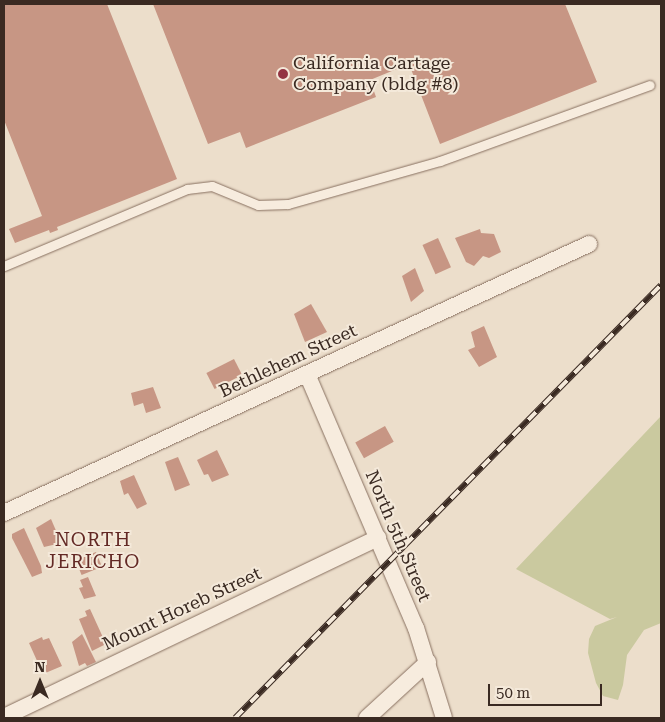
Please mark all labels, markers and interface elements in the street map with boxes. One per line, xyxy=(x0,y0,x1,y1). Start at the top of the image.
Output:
place label: California Cartage Company (bldg #8) xyxy=(293,53,458,96)
marker: California Cartage Company (bldg #8) xyxy=(277,68,289,80)
street label: Bethlehem Street xyxy=(216,320,360,402)
street label: North 5th Street xyxy=(361,467,435,605)
district label: NORTH JERICHO xyxy=(45,529,141,573)
street label: Mount Horeb Street xyxy=(99,563,265,655)
north arrow xyxy=(15,657,65,707)
text: N xyxy=(35,659,45,675)
scale bar xyxy=(490,674,604,706)
text: 50 m xyxy=(496,684,530,702)

